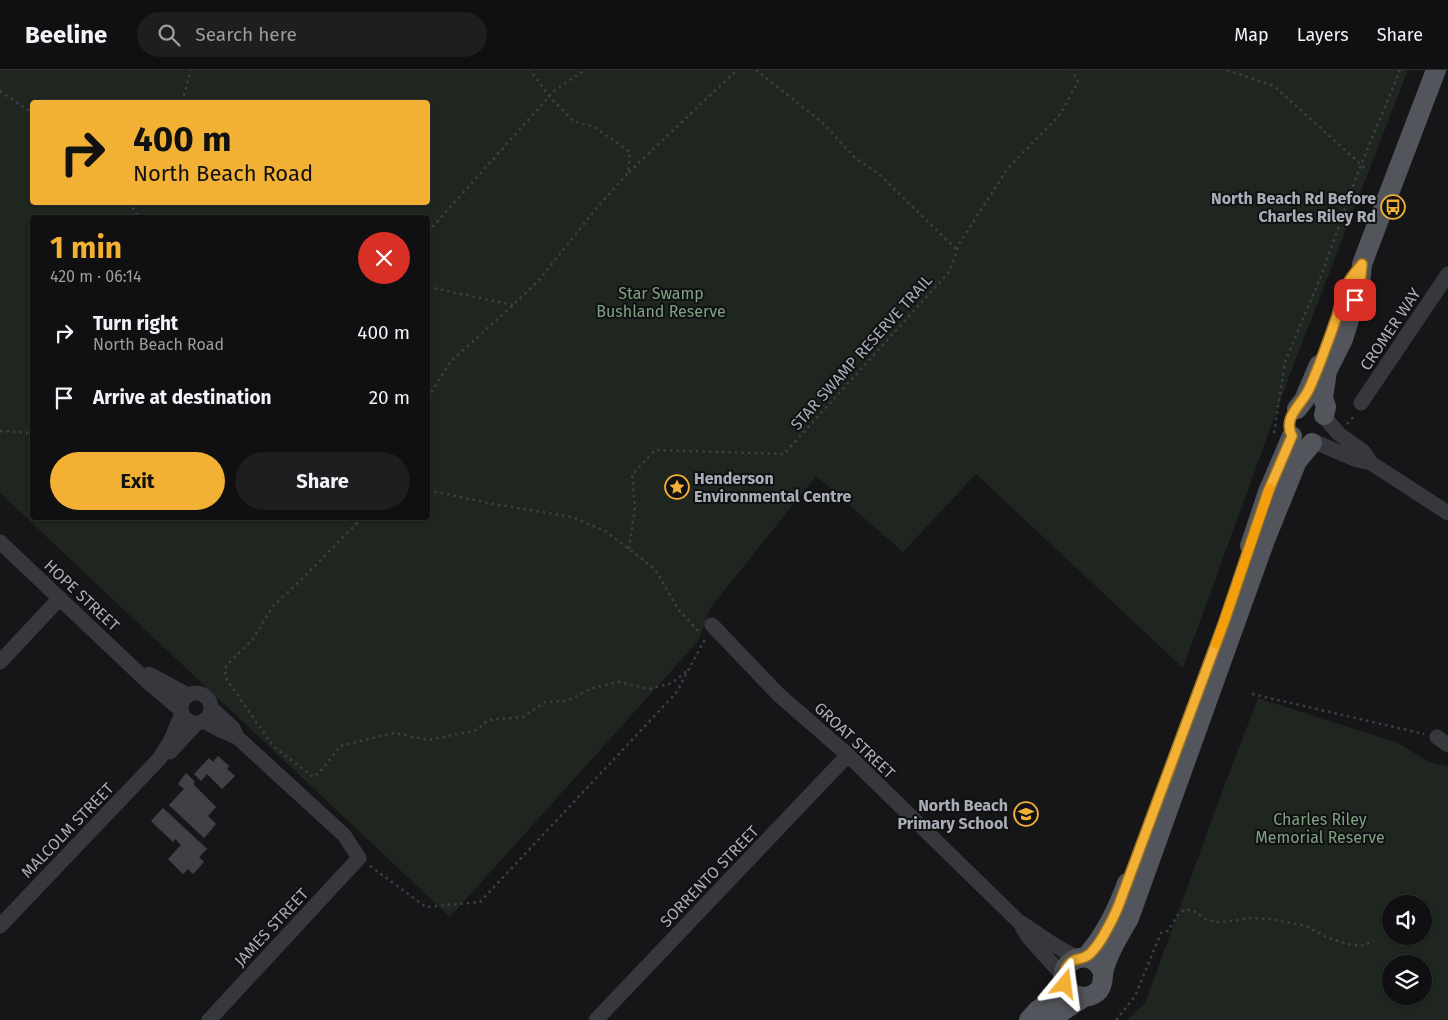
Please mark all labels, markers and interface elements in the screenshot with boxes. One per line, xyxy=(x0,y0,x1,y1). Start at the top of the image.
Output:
search box xyxy=(137,12,487,57)
text: Beeline xyxy=(25,21,107,49)
icon: search xyxy=(155,21,183,49)
text: Search here xyxy=(195,23,297,46)
text: Map xyxy=(1234,24,1269,46)
text: Layers xyxy=(1297,24,1349,46)
text: Share xyxy=(1377,24,1423,46)
text: 400 m xyxy=(133,118,232,160)
icon: right xyxy=(50,120,115,185)
text: North Beach Road xyxy=(133,160,313,187)
place label: North Beach Rd Before Charles Riley Rd xyxy=(1211,189,1376,226)
bus stop icon: North Beach Rd Before Charles Riley Rd xyxy=(1380,194,1406,220)
text: 1 min xyxy=(50,230,122,266)
button: close xyxy=(358,232,410,284)
text: 420 m · 06:14 xyxy=(50,267,141,286)
street label: STAR SWAMP RESERVE TRAIL xyxy=(787,271,936,434)
pin xyxy=(1334,279,1376,321)
park label: Star Swamp Bushland Reserve xyxy=(596,284,726,321)
street label: CROMER WAY xyxy=(1356,285,1425,374)
icon: arrive xyxy=(1341,286,1369,314)
text: Turn right xyxy=(93,312,178,335)
icon: right xyxy=(50,319,78,347)
text: 400 m xyxy=(357,321,410,344)
text: North Beach Road xyxy=(93,335,224,354)
icon: arrive xyxy=(50,384,78,412)
text: Arrive at destination xyxy=(93,386,272,409)
text: 20 m xyxy=(369,386,410,409)
button: Exit xyxy=(50,452,225,510)
button: Share xyxy=(235,452,410,510)
place label: Henderson Environmental Centre xyxy=(694,469,851,506)
place icon: Henderson Environmental Centre xyxy=(664,474,690,500)
street label: HOPE STREET xyxy=(40,556,124,635)
street label: GROAT STREET xyxy=(810,698,899,783)
street label: MALCOLM STREET xyxy=(17,778,118,882)
place label: North Beach Primary School xyxy=(898,796,1008,833)
school or university icon: North Beach Primary School xyxy=(1013,801,1039,827)
park label: Charles Riley Memorial Reserve xyxy=(1255,810,1385,847)
street label: SORRENTO STREET xyxy=(656,821,763,931)
street label: JAMES STREET xyxy=(230,884,313,970)
map controls xyxy=(1382,895,1432,1005)
button: sound xyxy=(1382,895,1432,945)
button: layers xyxy=(1382,955,1432,1005)
position arrow xyxy=(1038,957,1090,1009)

